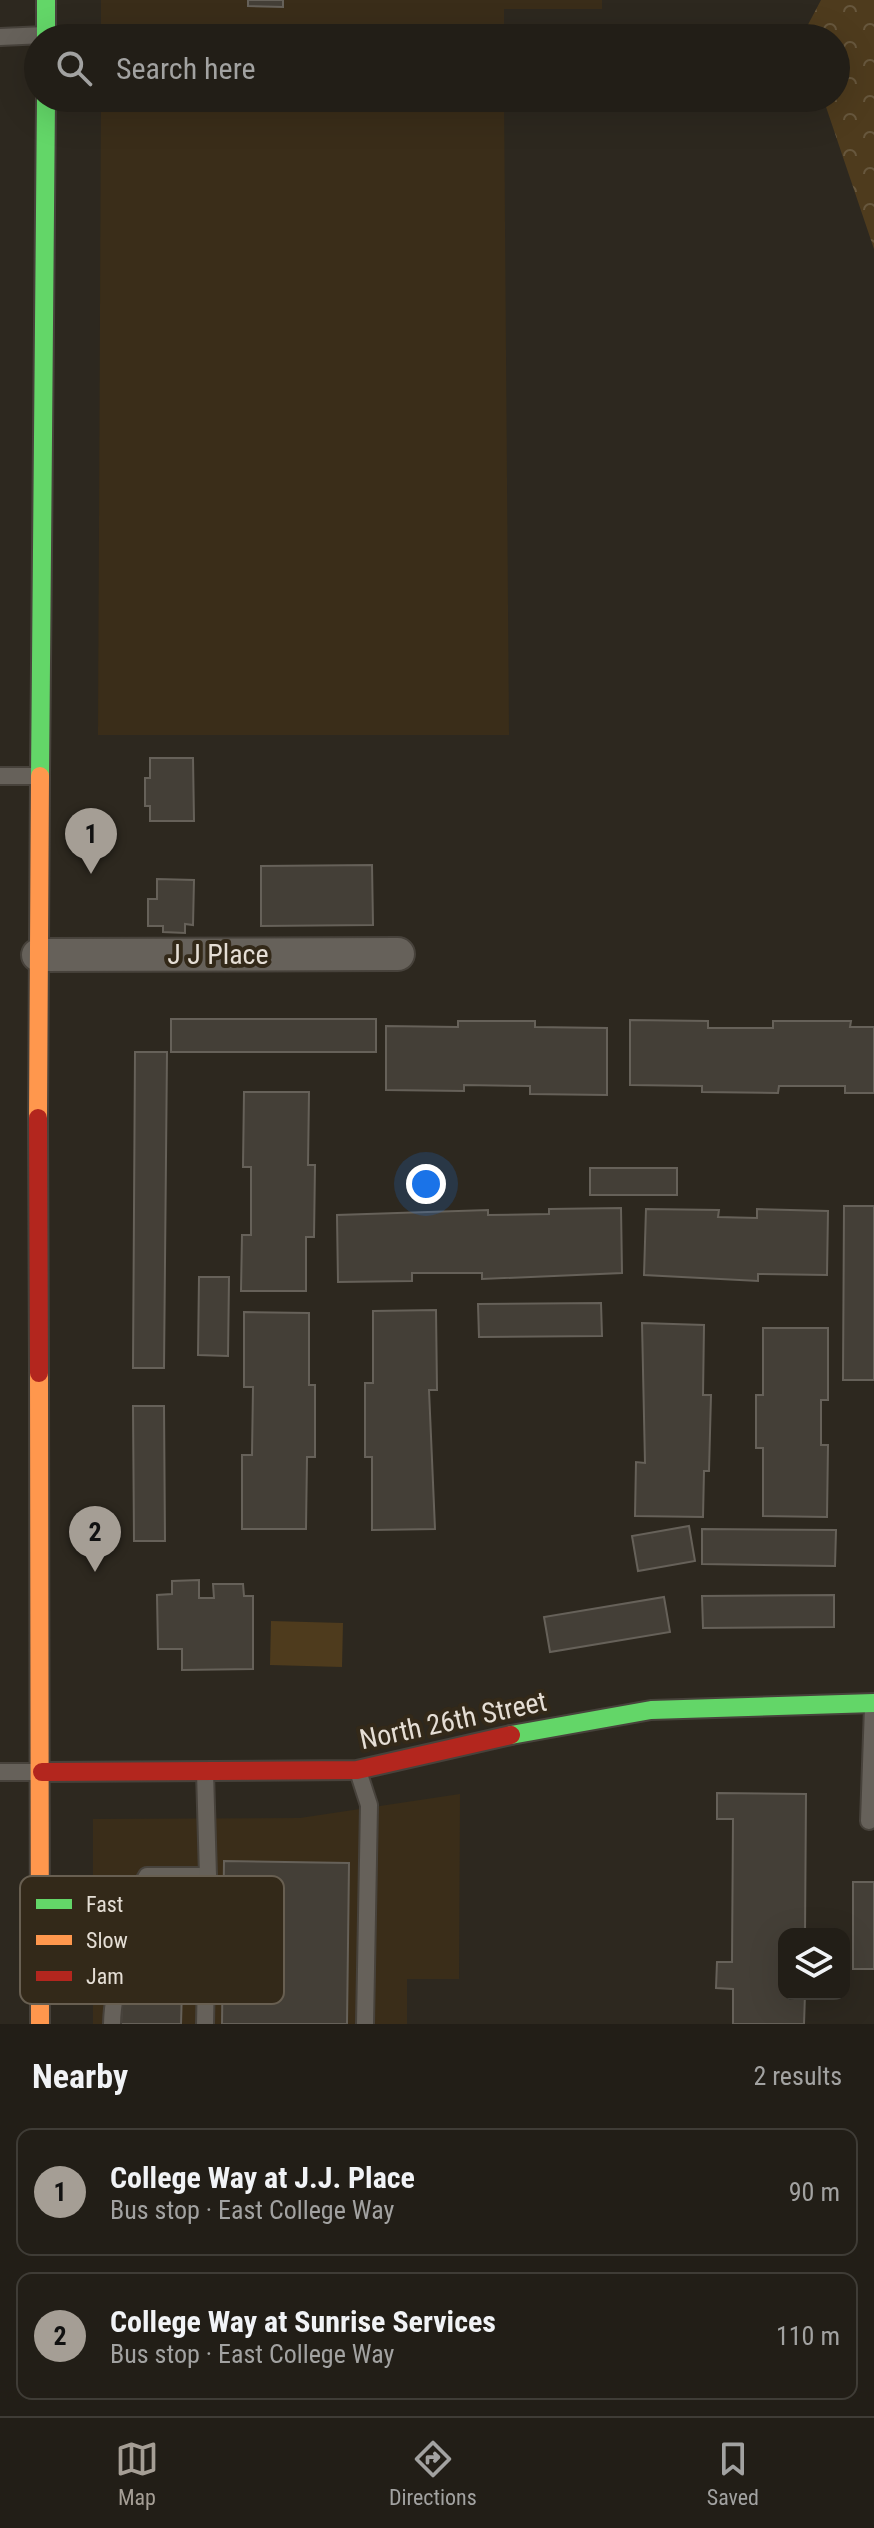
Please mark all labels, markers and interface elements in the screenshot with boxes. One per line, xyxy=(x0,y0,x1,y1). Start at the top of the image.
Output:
search box xyxy=(24,24,850,112)
icon: search xyxy=(52,46,96,90)
text: Search here xyxy=(116,51,256,86)
pin: 1 xyxy=(65,808,117,874)
street label: J J Place xyxy=(167,938,269,971)
your location xyxy=(406,1164,446,1204)
pin: 2 xyxy=(69,1506,121,1572)
street label: North 26th Street xyxy=(357,1685,550,1756)
legend xyxy=(20,1876,284,2004)
text: Fast xyxy=(86,1892,123,1917)
text: Slow xyxy=(86,1928,128,1953)
map controls xyxy=(778,1928,850,2000)
button: layers xyxy=(778,1928,850,2000)
text: Jam xyxy=(86,1964,124,1989)
text: Nearby xyxy=(32,2056,128,2096)
text: 2 results xyxy=(753,2061,842,2091)
text: College Way at J.J. Place xyxy=(110,2160,415,2195)
text: 1 xyxy=(53,2177,67,2207)
text: 90 m xyxy=(789,2177,840,2207)
text: Bus stop · East College Way xyxy=(110,2195,394,2225)
text: College Way at Sunrise Services xyxy=(110,2304,496,2339)
text: 2 xyxy=(53,2321,67,2351)
text: 110 m xyxy=(776,2321,840,2351)
text: Bus stop · East College Way xyxy=(110,2339,394,2369)
tab: Map xyxy=(115,2437,159,2510)
tab: Directions xyxy=(389,2437,477,2510)
tab: Saved xyxy=(707,2437,759,2510)

